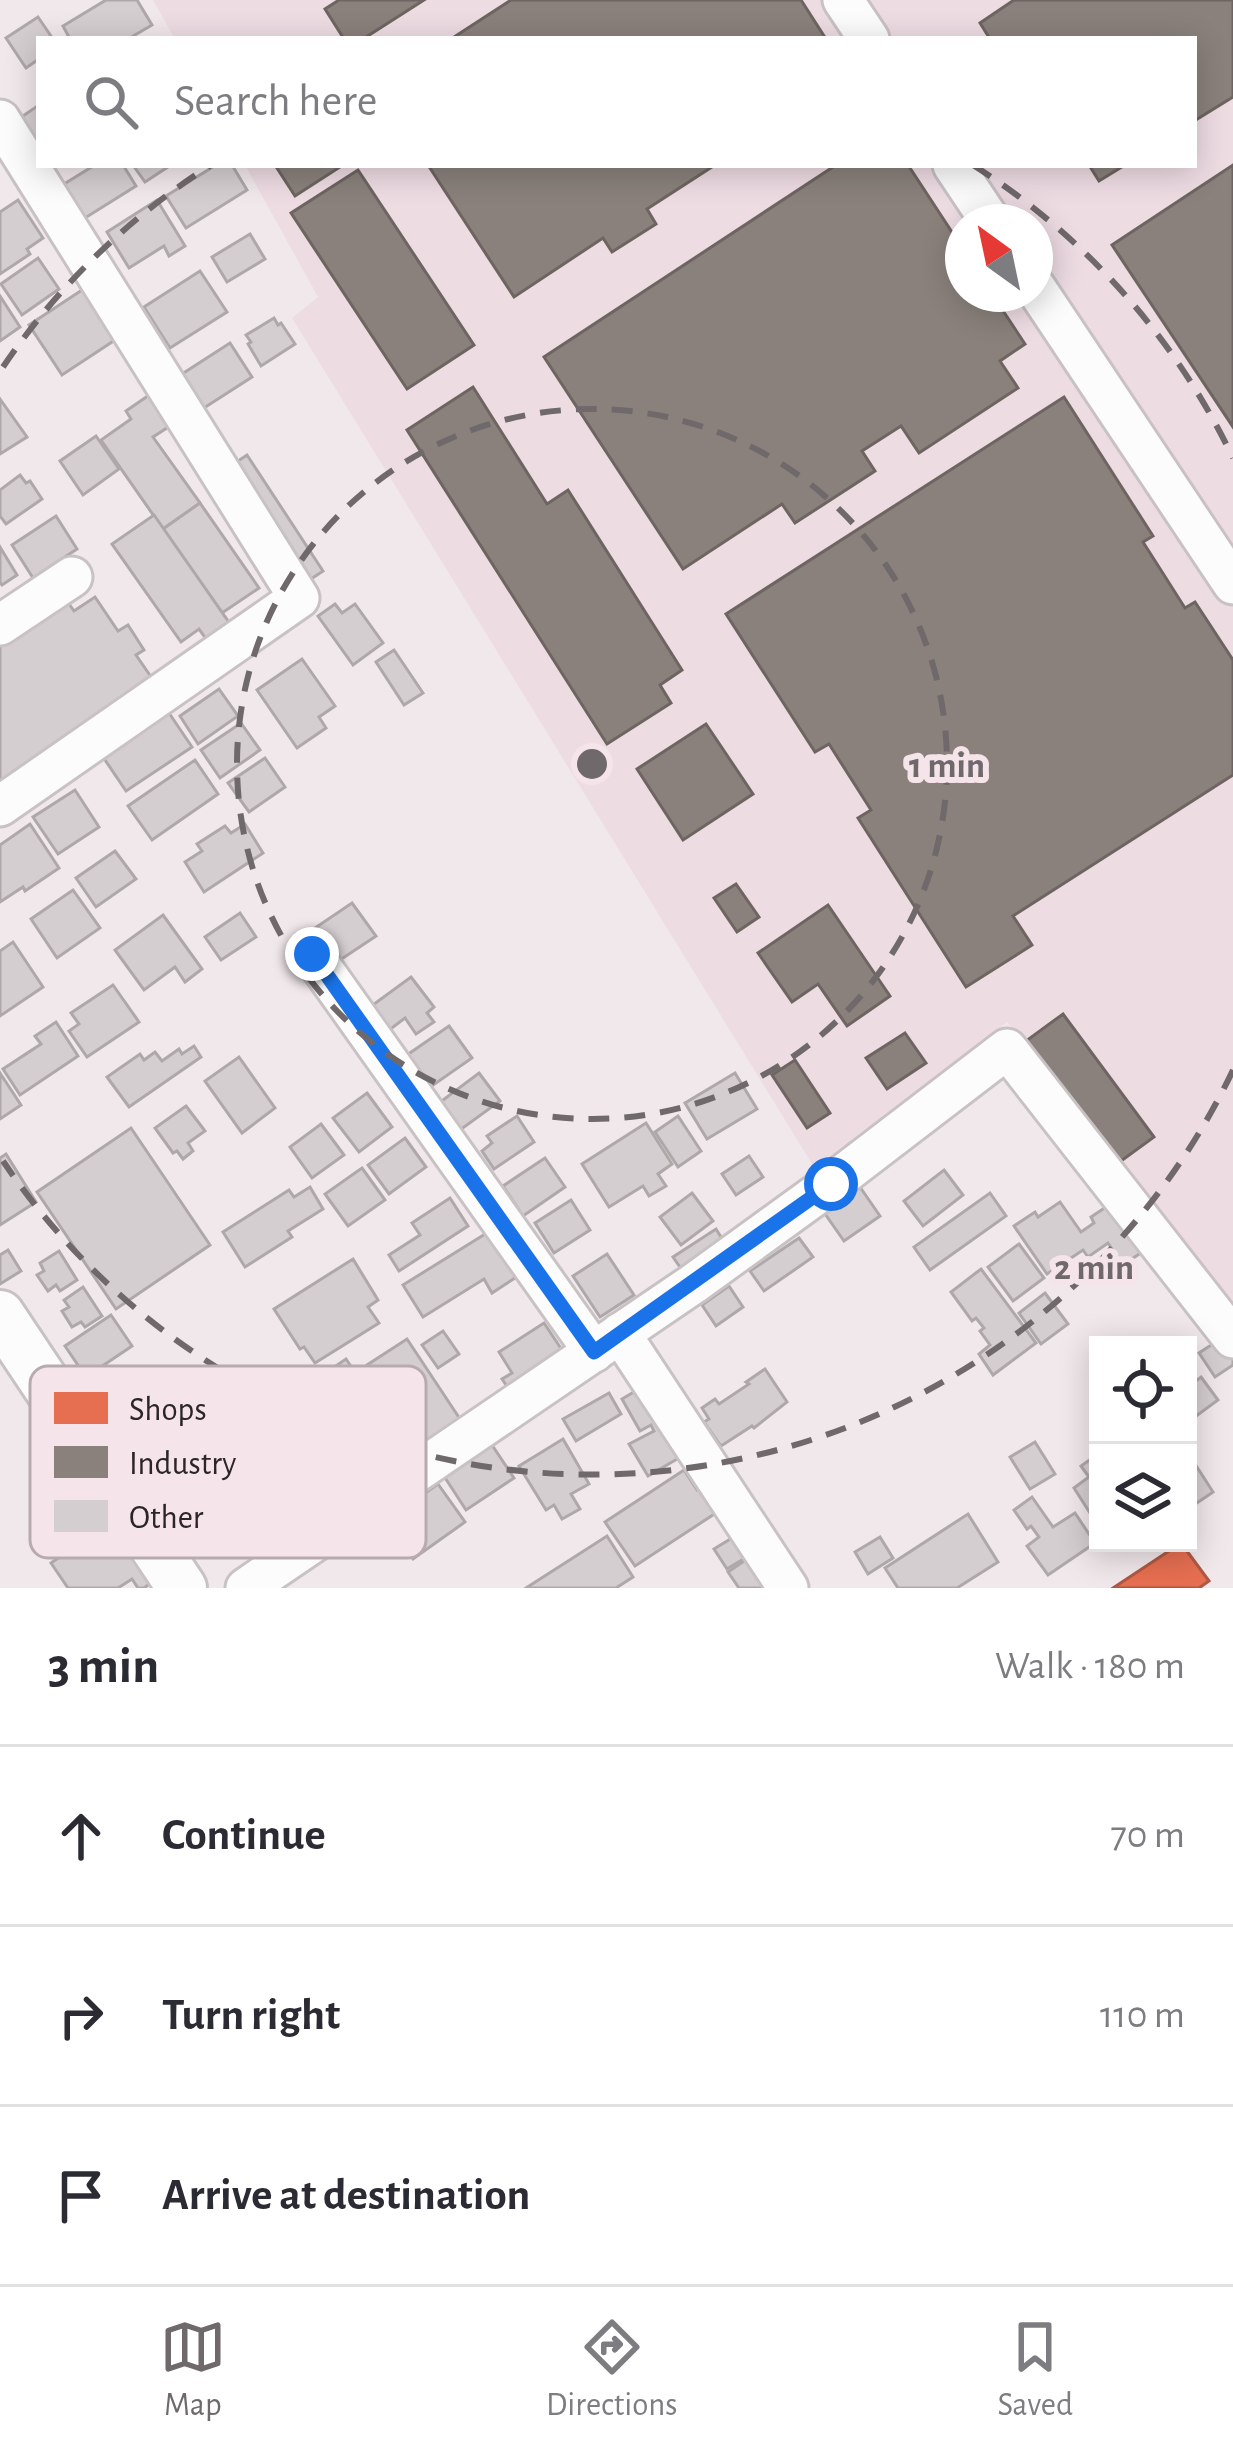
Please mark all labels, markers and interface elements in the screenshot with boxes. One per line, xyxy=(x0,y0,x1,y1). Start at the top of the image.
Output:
search box xyxy=(36,36,1197,168)
icon: search xyxy=(78,69,144,135)
text: Search here xyxy=(174,79,377,124)
north arrow xyxy=(945,204,1053,312)
centre of rings xyxy=(571,743,613,785)
text: 1 min xyxy=(909,748,985,784)
route end xyxy=(285,927,339,981)
route start xyxy=(804,1157,858,1211)
text: 2 min xyxy=(1054,1250,1134,1286)
map controls xyxy=(1089,1336,1197,1552)
button: locate xyxy=(1089,1336,1197,1444)
legend xyxy=(30,1366,426,1558)
text: Shops xyxy=(129,1394,207,1427)
button: layers xyxy=(1089,1444,1197,1552)
text: Industry xyxy=(129,1448,236,1481)
text: Other xyxy=(129,1502,204,1535)
text: 3 min xyxy=(48,1641,159,1692)
text: Walk · 180 m xyxy=(995,1647,1185,1686)
icon: ahead xyxy=(48,1803,114,1869)
text: Continue xyxy=(162,1813,326,1858)
text: 70 m xyxy=(1111,1816,1185,1855)
icon: right xyxy=(48,1983,114,2049)
text: Turn right xyxy=(162,1993,340,2038)
text: 110 m xyxy=(1100,1996,1185,2035)
icon: arrive xyxy=(48,2163,114,2229)
text: Arrive at destination xyxy=(162,2173,530,2218)
tab: Map xyxy=(160,2314,226,2426)
tab: Directions xyxy=(546,2314,677,2426)
tab: Saved xyxy=(997,2314,1073,2426)

